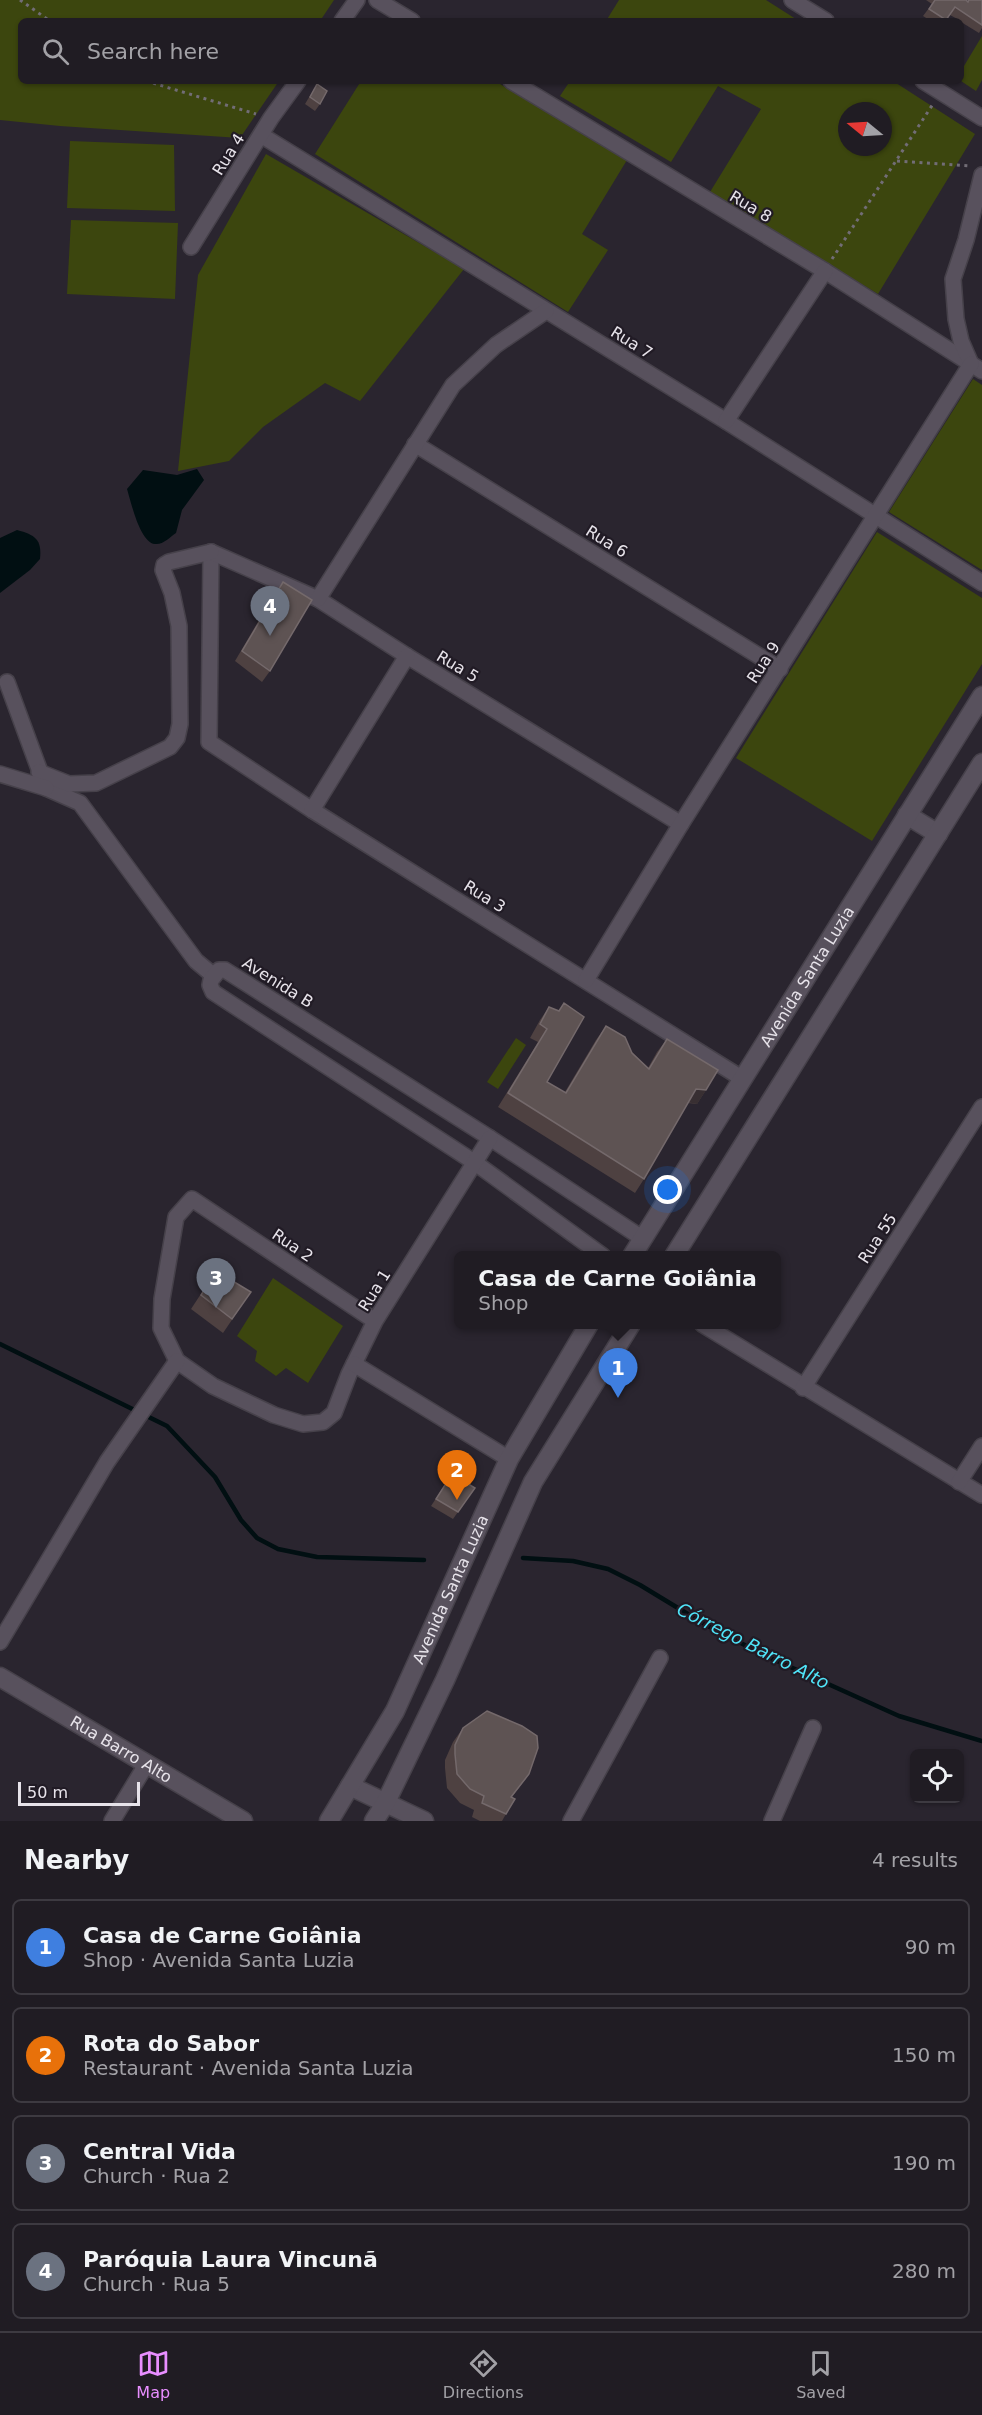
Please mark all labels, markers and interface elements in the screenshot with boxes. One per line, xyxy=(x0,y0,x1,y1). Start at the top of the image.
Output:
search box xyxy=(18,18,964,84)
icon: search xyxy=(39,35,72,68)
text: Search here xyxy=(87,39,219,64)
north arrow xyxy=(838,102,892,156)
street label: Rua 4 xyxy=(208,130,249,179)
street label: Rua 8 xyxy=(726,187,775,226)
street label: Rua 7 xyxy=(607,322,656,363)
street label: Rua 6 xyxy=(582,521,631,562)
pin: 4 xyxy=(250,586,290,636)
street label: Rua 9 xyxy=(743,638,784,687)
street label: Rua 5 xyxy=(433,647,482,686)
street label: Rua 3 xyxy=(460,876,509,917)
street label: Avenida Santa Luzia xyxy=(756,903,858,1050)
street label: Avenida B xyxy=(239,953,317,1012)
your location xyxy=(653,1175,682,1204)
street label: Rua 55 xyxy=(854,1210,901,1267)
street label: Rua 2 xyxy=(269,1225,317,1266)
popup xyxy=(454,1251,781,1329)
pin: 3 xyxy=(196,1258,236,1308)
street label: Rua 1 xyxy=(354,1266,395,1315)
text: Casa de Carne Goiânia xyxy=(478,1266,757,1291)
text: Shop xyxy=(478,1291,529,1315)
pin: 1 xyxy=(598,1348,638,1398)
pin: 2 xyxy=(438,1450,476,1500)
street label: Avenida Santa Luzia xyxy=(409,1512,493,1667)
water label: Córrego Barro Alto xyxy=(674,1598,833,1693)
street label: Rua Barro Alto xyxy=(67,1712,175,1787)
map controls xyxy=(910,1749,964,1803)
button: locate xyxy=(910,1749,964,1803)
scale bar xyxy=(18,1779,140,1806)
text: 50 m xyxy=(27,1783,68,1802)
text: Nearby xyxy=(24,1845,129,1875)
text: 4 results xyxy=(872,1848,958,1872)
text: Casa de Carne Goiânia xyxy=(83,1923,362,1948)
text: 1 xyxy=(39,1935,52,1959)
text: 90 m xyxy=(905,1935,956,1959)
text: Shop · Avenida Santa Luzia xyxy=(83,1948,354,1972)
text: Rota do Sabor xyxy=(83,2031,259,2056)
text: 2 xyxy=(39,2043,52,2067)
text: 150 m xyxy=(892,2043,956,2067)
text: Restaurant · Avenida Santa Luzia xyxy=(83,2056,414,2080)
text: Central Vida xyxy=(83,2139,236,2164)
text: 3 xyxy=(39,2151,52,2175)
text: 190 m xyxy=(892,2151,956,2175)
text: Church · Rua 2 xyxy=(83,2164,230,2188)
text: Paróquia Laura Vincunã xyxy=(83,2247,378,2272)
text: 4 xyxy=(39,2259,52,2283)
text: 280 m xyxy=(892,2259,956,2283)
text: Church · Rua 5 xyxy=(83,2272,230,2296)
tab: Map xyxy=(136,2347,170,2402)
tab: Directions xyxy=(443,2347,523,2402)
tab: Saved xyxy=(796,2347,846,2402)

